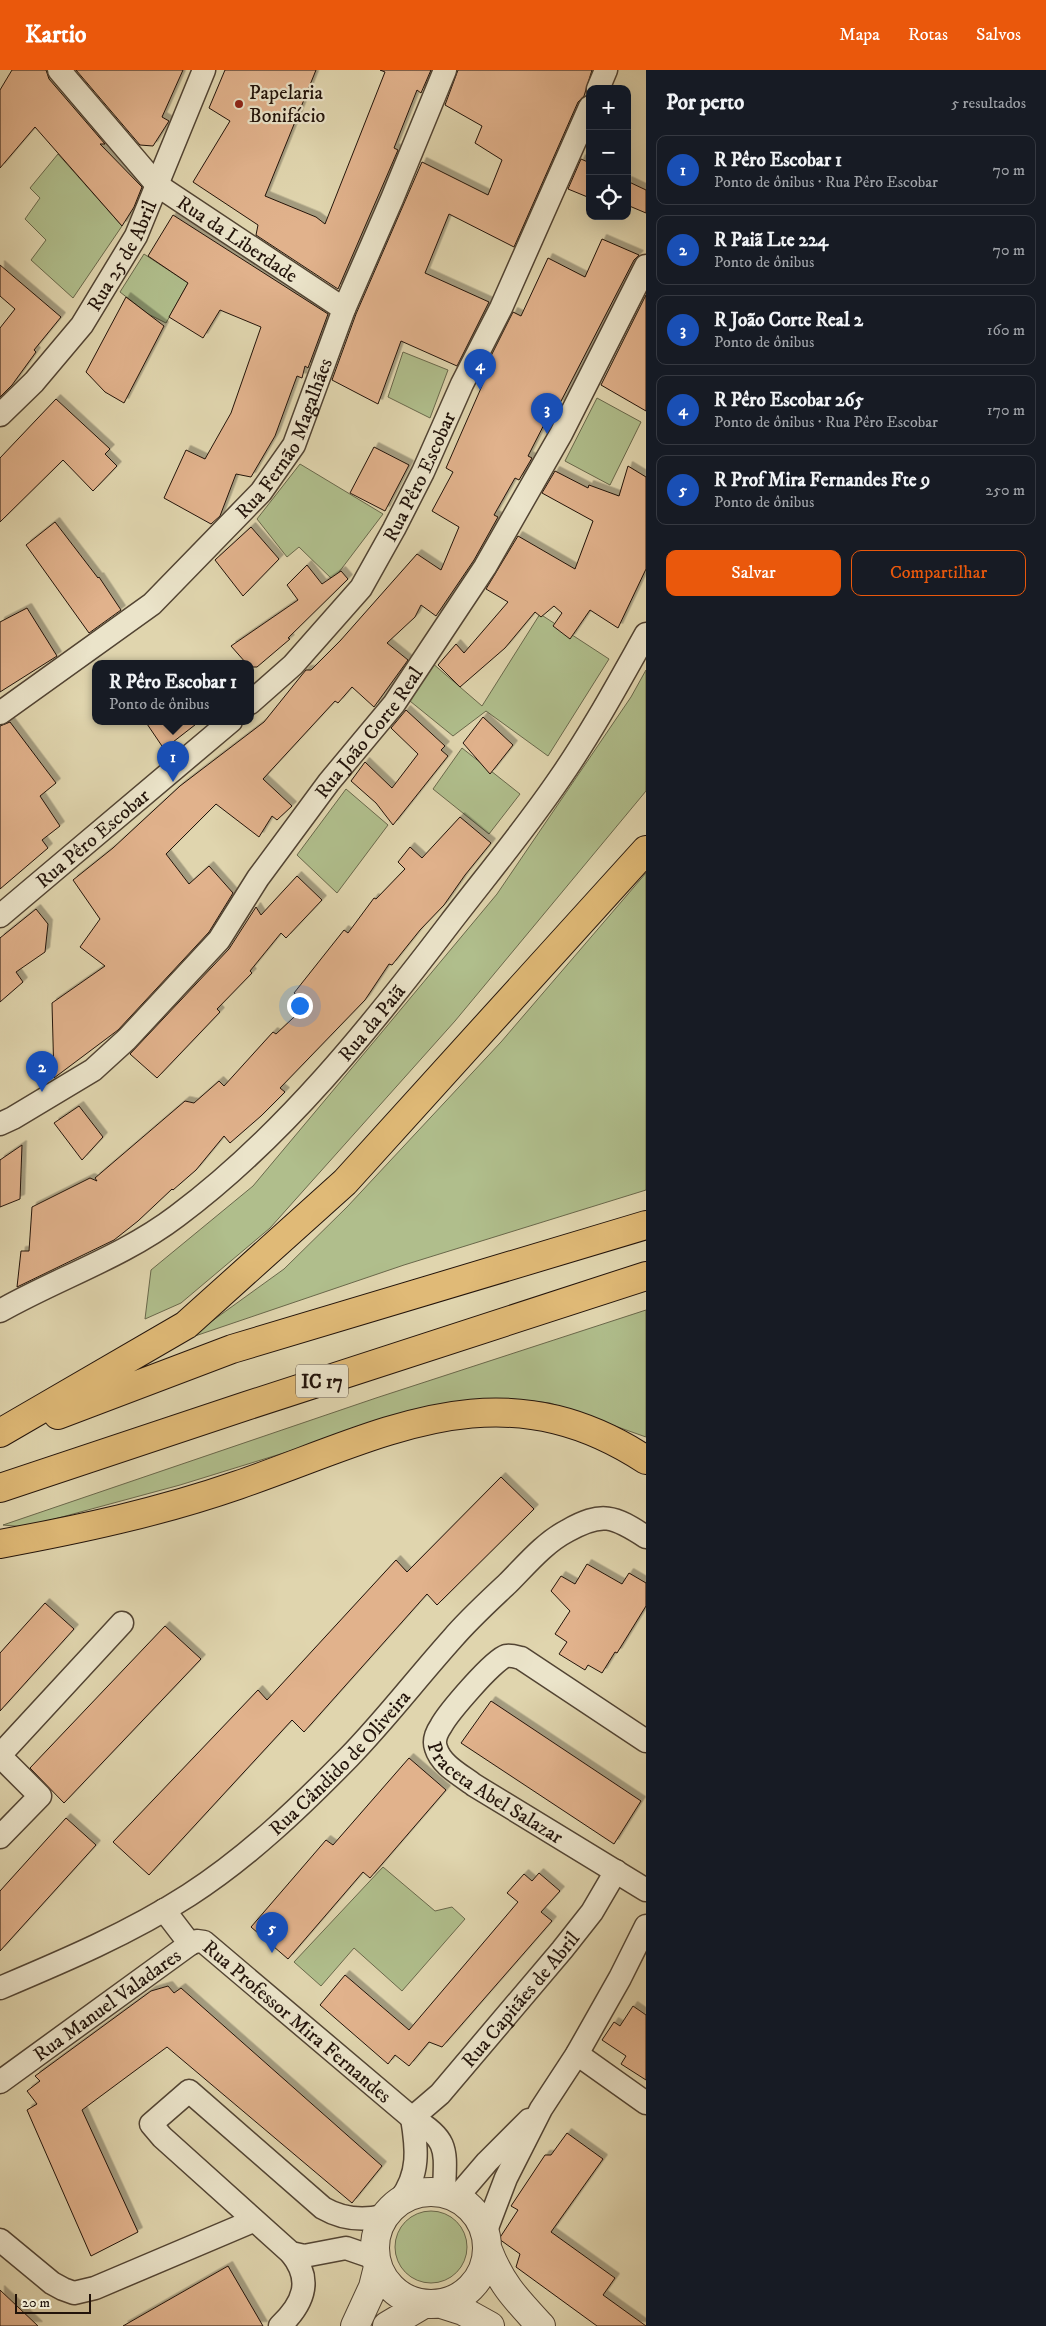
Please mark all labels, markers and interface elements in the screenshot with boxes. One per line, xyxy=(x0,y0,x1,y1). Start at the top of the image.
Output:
text: Kartio xyxy=(25,20,87,50)
text: Mapa xyxy=(839,24,880,46)
text: Rotas xyxy=(908,24,948,46)
text: Salvos xyxy=(976,24,1021,46)
place label: Papelaria Bonifácio xyxy=(249,81,325,129)
map controls xyxy=(586,85,631,220)
button: + xyxy=(586,85,631,130)
text: Por perto xyxy=(666,90,744,116)
text: 5 resultados xyxy=(951,93,1026,113)
marker: Papelaria Bonifácio xyxy=(233,98,245,110)
button: − xyxy=(586,130,631,175)
text: R Pêro Escobar 1 xyxy=(714,149,842,172)
text: 1 xyxy=(680,160,686,180)
text: 70 m xyxy=(993,160,1025,180)
text: Ponto de ônibus · Rua Pêro Escobar xyxy=(714,172,938,192)
button: locate xyxy=(586,175,631,220)
street label: Rua da Liberdade xyxy=(172,191,302,289)
street label: Rua 25 de Abril xyxy=(82,197,163,316)
text: R Paiã Lte 224 xyxy=(714,229,828,252)
text: 2 xyxy=(679,240,687,260)
text: 70 m xyxy=(993,240,1025,260)
text: Ponto de ônibus xyxy=(714,252,814,272)
text: R João Corte Real 2 xyxy=(714,309,863,332)
text: 3 xyxy=(680,320,686,340)
text: 160 m xyxy=(987,320,1025,340)
text: Ponto de ônibus xyxy=(714,332,814,352)
pin: 4 xyxy=(464,349,496,390)
street label: Rua Fernão Magalhães xyxy=(231,355,339,525)
text: R Pêro Escobar 265 xyxy=(714,389,864,412)
pin: 3 xyxy=(531,393,563,434)
text: 4 xyxy=(678,400,688,420)
text: 170 m xyxy=(987,400,1025,420)
street label: Rua Pêro Escobar xyxy=(378,408,462,547)
text: Ponto de ônibus · Rua Pêro Escobar xyxy=(714,412,938,432)
text: R Prof Mira Fernandes Fte 9 xyxy=(714,469,930,492)
text: 5 xyxy=(679,480,687,500)
text: 250 m xyxy=(985,480,1025,500)
text: Ponto de ônibus xyxy=(714,492,814,512)
button: Salvar xyxy=(666,550,841,596)
button: Compartilhar xyxy=(851,550,1026,596)
popup xyxy=(92,660,254,725)
street label: Rua João Corte Real xyxy=(310,662,429,804)
text: R Pêro Escobar 1 xyxy=(109,671,237,694)
text: Ponto de ônibus xyxy=(109,694,209,714)
pin: 1 xyxy=(157,741,189,782)
street label: Rua Pêro Escobar xyxy=(31,784,156,894)
street label: Rua da Paiã xyxy=(334,980,412,1067)
your location xyxy=(287,993,313,1019)
pin: 2 xyxy=(26,1051,58,1092)
road number: IC 17 xyxy=(296,1364,348,1398)
street label: Rua Cândido de Oliveira xyxy=(265,1685,417,1842)
street label: Praceta Abel Salazar xyxy=(421,1739,568,1851)
pin: 5 xyxy=(256,1912,288,1953)
street label: Rua Capitães de Abril xyxy=(457,1927,586,2073)
street label: Rua Professor Mira Fernandes xyxy=(197,1935,396,2109)
street label: Rua Manuel Valadares xyxy=(29,1943,187,2068)
scale bar xyxy=(15,2291,91,2314)
text: 20 m xyxy=(22,2294,50,2312)

